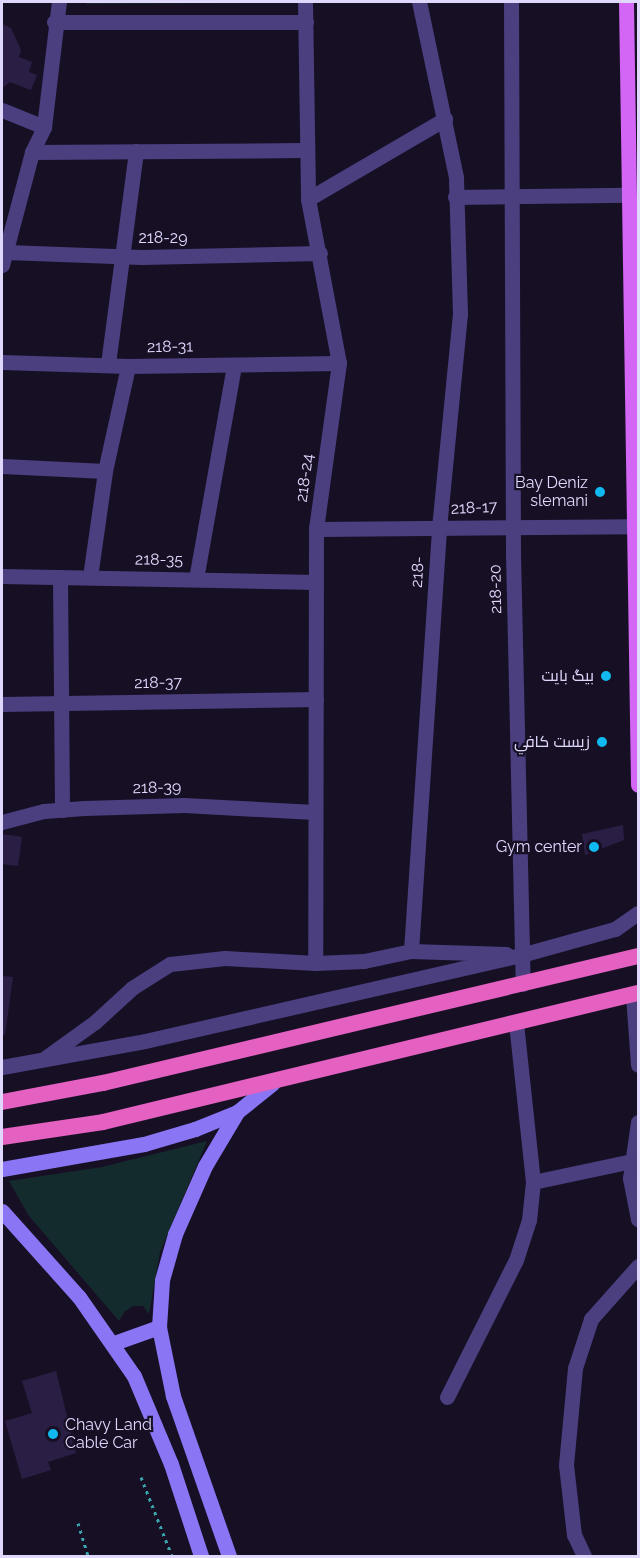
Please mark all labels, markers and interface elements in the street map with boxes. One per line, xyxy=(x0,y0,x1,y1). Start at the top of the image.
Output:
street label: 218-29 xyxy=(138,228,188,248)
street label: 218-31 xyxy=(147,337,193,357)
street label: 218-24 xyxy=(292,453,318,503)
place label: Bay Deniz slemani xyxy=(515,473,588,511)
marker: Bay Deniz slemani xyxy=(593,485,607,499)
street label: 218-17 xyxy=(450,497,498,519)
street label: 218-35 xyxy=(135,550,183,570)
street label: 218- xyxy=(407,556,429,588)
street label: 218-20 xyxy=(486,564,506,614)
place label: بیگ بایت xyxy=(542,666,594,686)
marker: بیگ بایت xyxy=(599,669,613,683)
street label: 218-37 xyxy=(134,673,182,693)
place label: زيست كافي xyxy=(514,732,590,752)
marker: زيست كافي xyxy=(595,735,609,749)
street label: 218-39 xyxy=(132,778,182,798)
place label: Gym center xyxy=(496,837,582,857)
marker: Gym center xyxy=(587,840,601,854)
place label: Chavy Land Cable Car xyxy=(65,1415,152,1453)
marker: Chavy Land Cable Car xyxy=(46,1427,60,1441)

